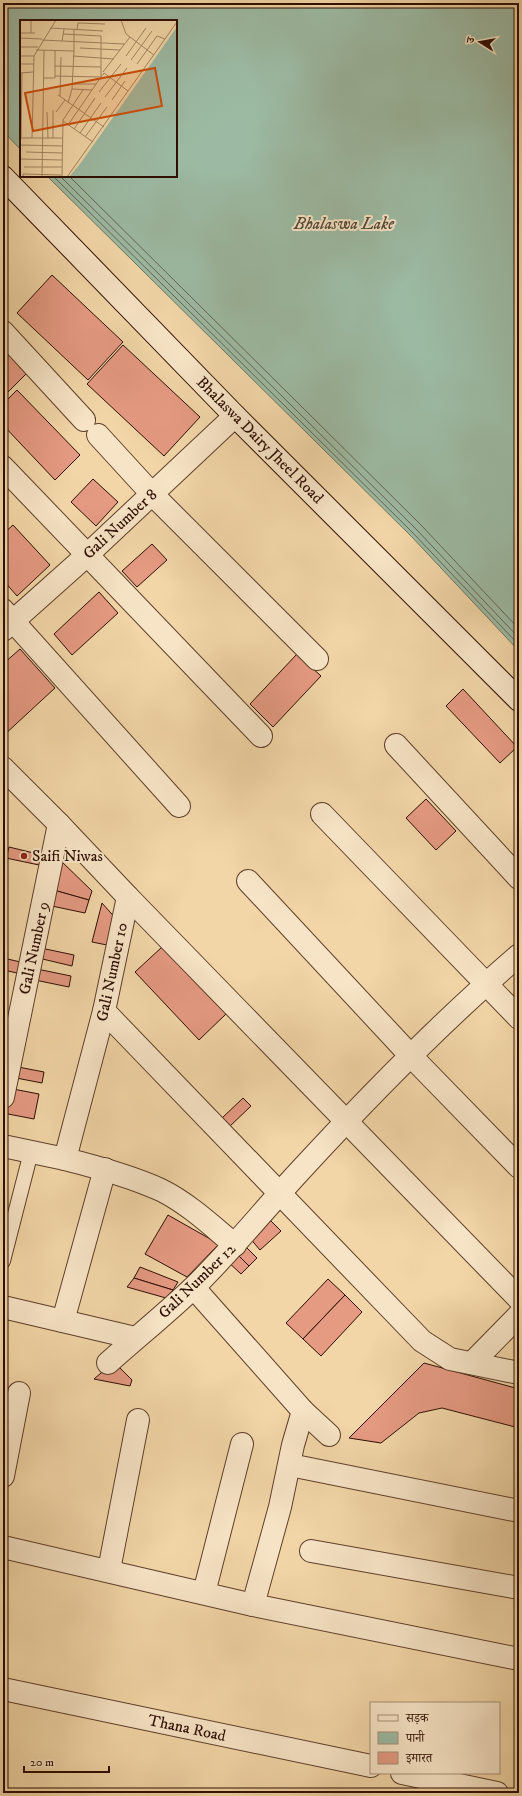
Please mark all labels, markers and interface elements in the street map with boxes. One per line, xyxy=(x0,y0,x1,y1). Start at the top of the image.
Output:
inset map xyxy=(20,20,177,177)
north arrow xyxy=(460,22,500,62)
text: उ xyxy=(464,35,479,45)
water label: Bhalaswa Lake xyxy=(293,213,395,235)
street label: Bhalaswa Dairy Jheel Road xyxy=(192,372,328,508)
street label: Gali Number 8 xyxy=(79,485,161,563)
place label: Saifi Niwas xyxy=(32,846,103,866)
marker: Saifi Niwas xyxy=(19,851,29,861)
street label: Gali Number 9 xyxy=(14,900,54,996)
street label: Gali Number 10 xyxy=(92,921,132,1023)
street label: Gali Number 12 xyxy=(154,1239,240,1323)
legend xyxy=(370,1702,500,1774)
street label: Thana Road xyxy=(146,1710,228,1746)
text: सड़क xyxy=(405,1711,430,1726)
text: पानी xyxy=(405,1730,425,1746)
scale bar xyxy=(24,1748,109,1774)
text: इमारत xyxy=(405,1751,433,1766)
text: 20 m xyxy=(30,1755,54,1770)

